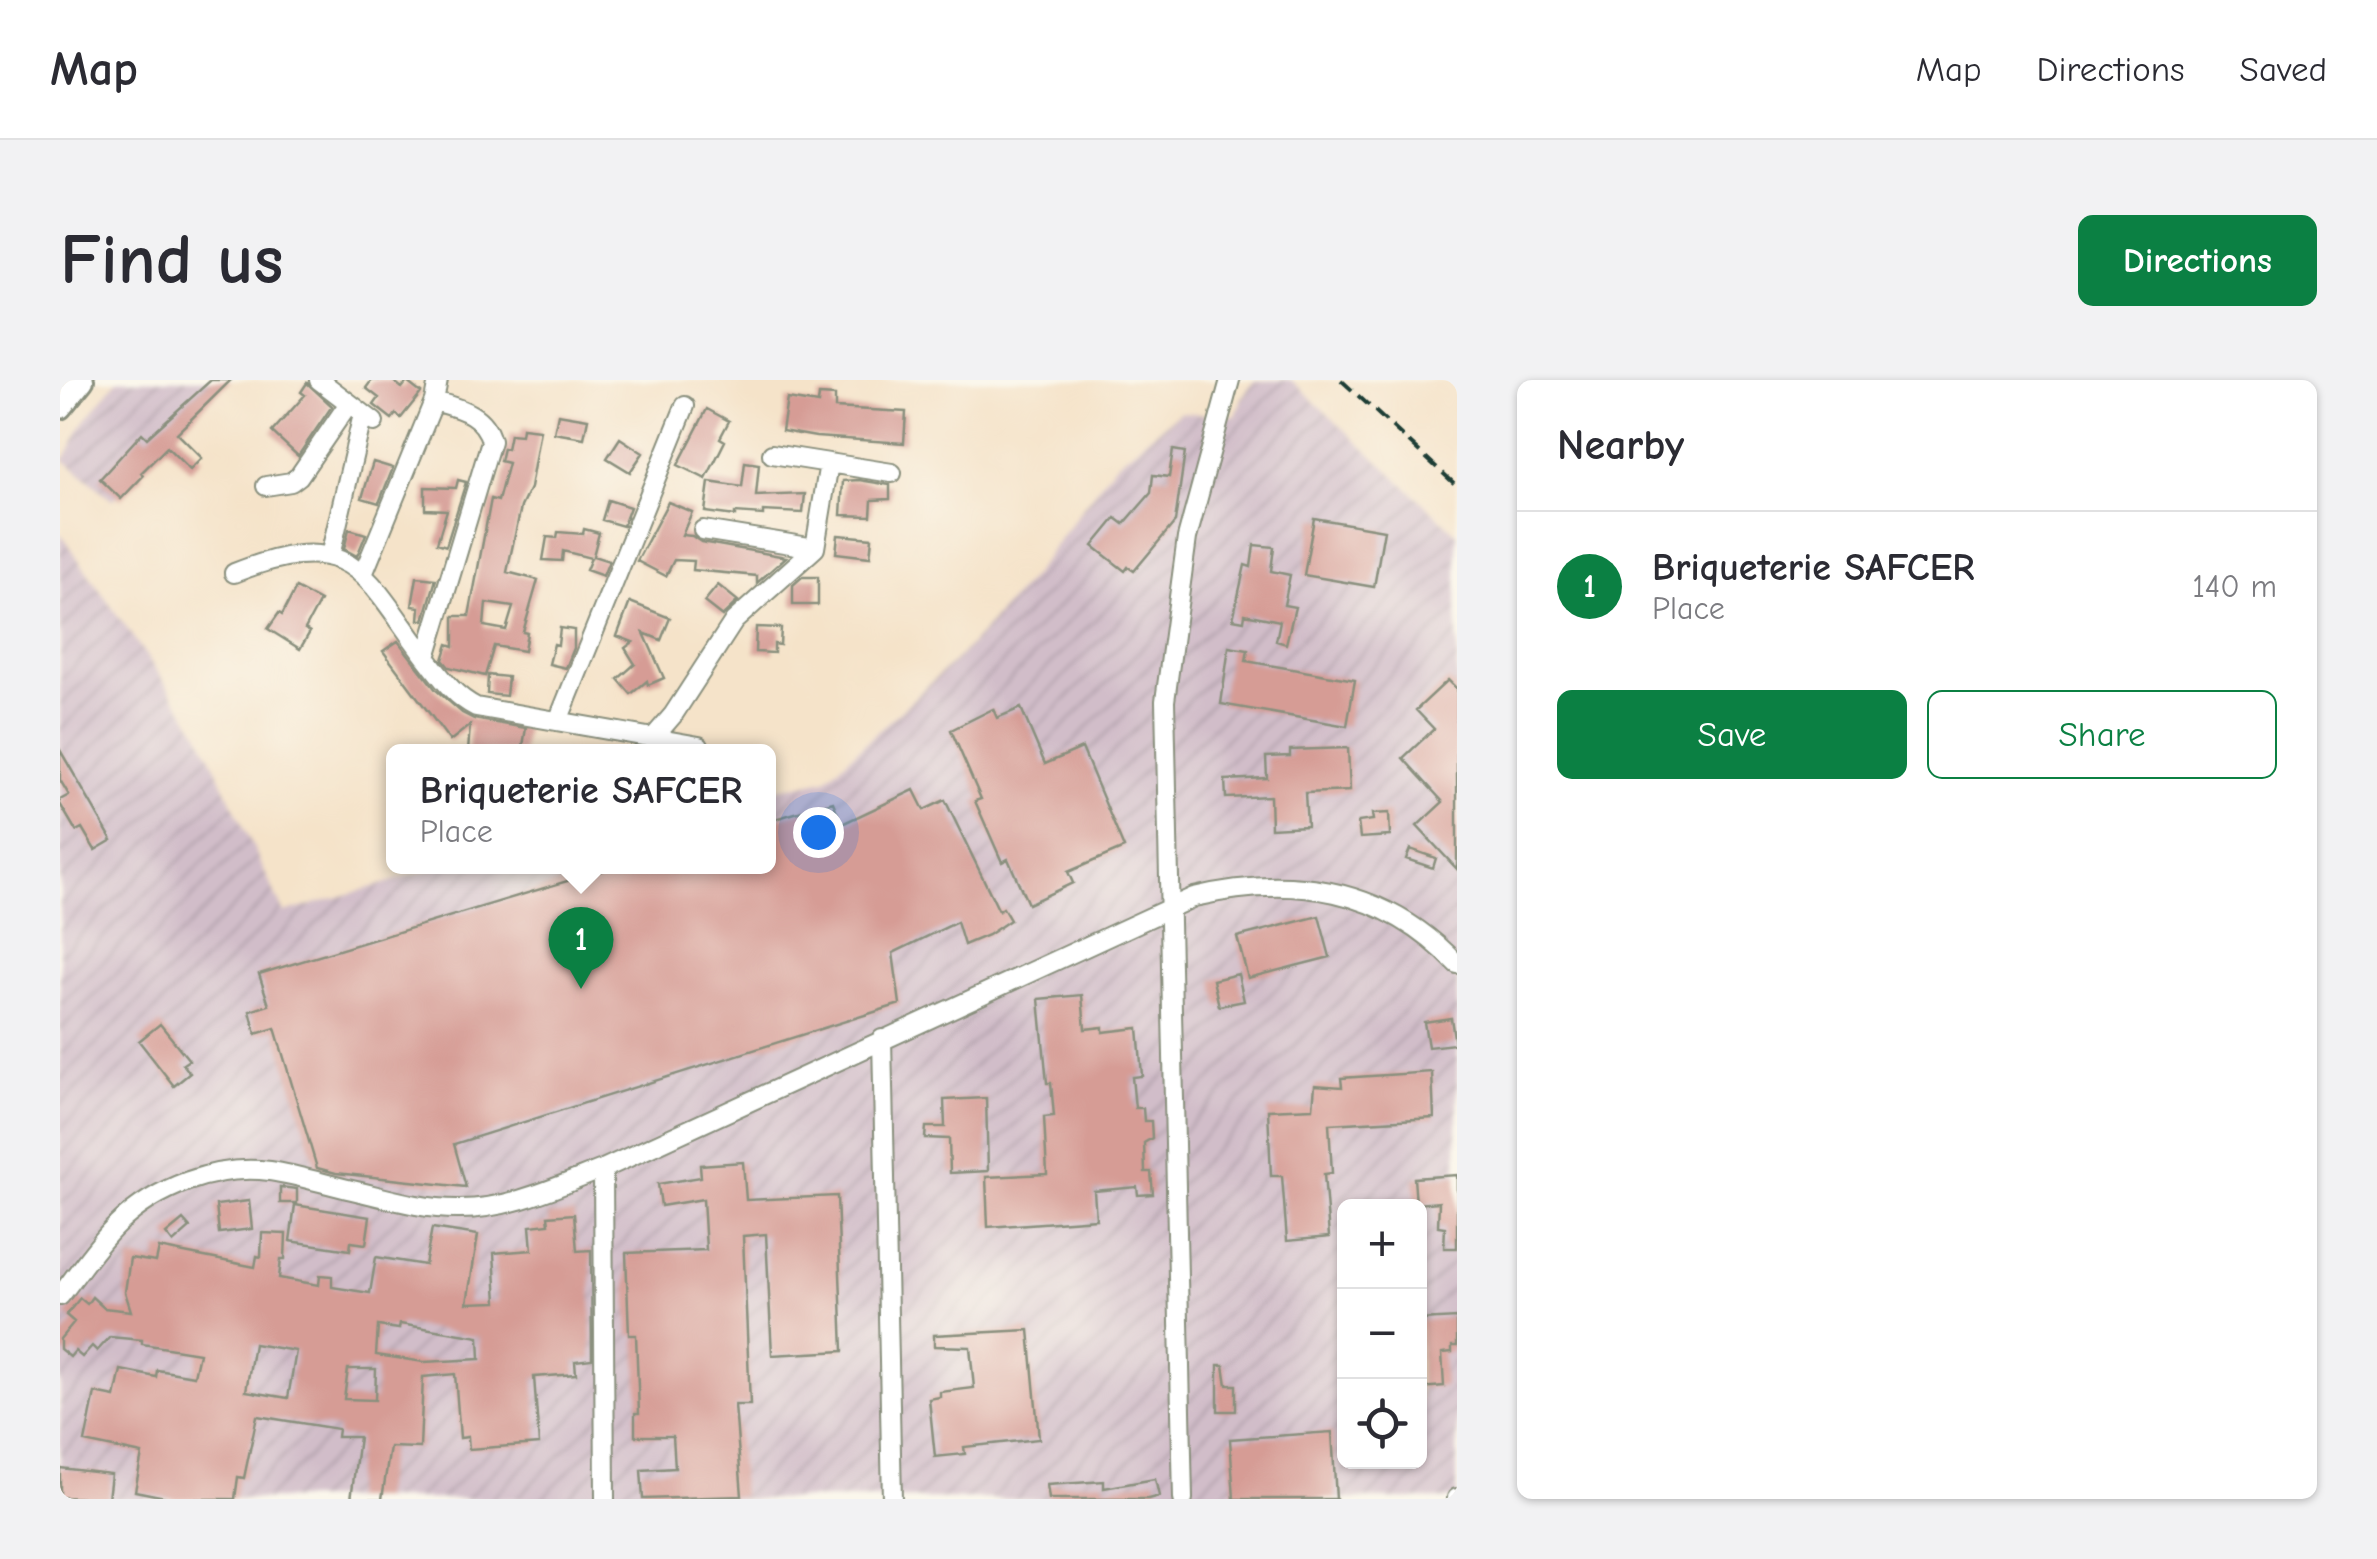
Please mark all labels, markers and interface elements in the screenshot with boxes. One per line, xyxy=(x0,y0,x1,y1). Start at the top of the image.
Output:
text: Map xyxy=(50,42,138,97)
text: Map xyxy=(1916,49,1982,90)
text: Directions xyxy=(2037,49,2185,90)
text: Saved xyxy=(2240,49,2327,90)
button: Directions xyxy=(2078,215,2317,306)
text: Find us xyxy=(60,220,283,301)
text: Nearby xyxy=(1557,421,1684,470)
text: Briqueterie SAFCER xyxy=(1652,546,1974,590)
text: 1 xyxy=(1583,568,1596,605)
text: 140 m xyxy=(2192,568,2277,605)
text: Place xyxy=(1652,590,1725,627)
button: Save xyxy=(1557,690,1907,779)
button: Share xyxy=(1927,690,2277,779)
popup xyxy=(386,744,776,874)
text: Briqueterie SAFCER xyxy=(420,769,742,813)
your location xyxy=(793,807,844,858)
text: Place xyxy=(420,813,493,850)
pin: 1 xyxy=(548,906,614,989)
map controls xyxy=(1337,1199,1427,1469)
button: + xyxy=(1337,1199,1427,1289)
button: − xyxy=(1337,1289,1427,1379)
button: locate xyxy=(1337,1379,1427,1469)

